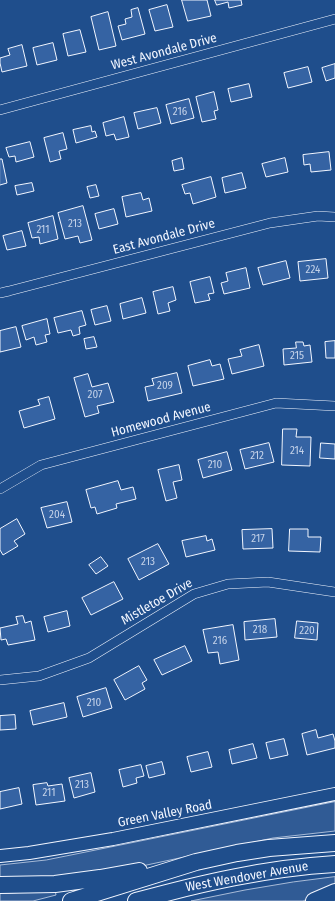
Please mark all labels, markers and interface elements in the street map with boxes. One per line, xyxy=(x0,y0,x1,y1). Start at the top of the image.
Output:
street label: West Avondale Drive xyxy=(109,30,219,74)
house number: 216 xyxy=(173,105,187,119)
street label: East Avondale Drive xyxy=(111,216,217,258)
house number: 213 xyxy=(68,217,82,231)
house number: 211 xyxy=(36,223,50,237)
house number: 224 xyxy=(306,263,320,277)
house number: 215 xyxy=(290,349,304,363)
house number: 209 xyxy=(157,379,173,393)
house number: 207 xyxy=(88,388,102,402)
street label: Homewood Avenue xyxy=(110,399,212,441)
house number: 214 xyxy=(290,444,304,458)
house number: 212 xyxy=(250,449,264,463)
house number: 210 xyxy=(208,458,222,472)
house number: 204 xyxy=(49,508,65,522)
house number: 217 xyxy=(251,532,265,546)
house number: 213 xyxy=(141,555,155,569)
street label: Mistletoe Drive xyxy=(119,575,195,629)
house number: 218 xyxy=(253,623,267,637)
house number: 220 xyxy=(299,624,315,638)
house number: 216 xyxy=(213,634,227,648)
house number: 210 xyxy=(87,696,101,710)
house number: 213 xyxy=(75,778,89,792)
house number: 211 xyxy=(42,786,56,800)
street label: Green Valley Road xyxy=(117,797,213,831)
street label: West Wendover Avenue xyxy=(184,859,310,895)

